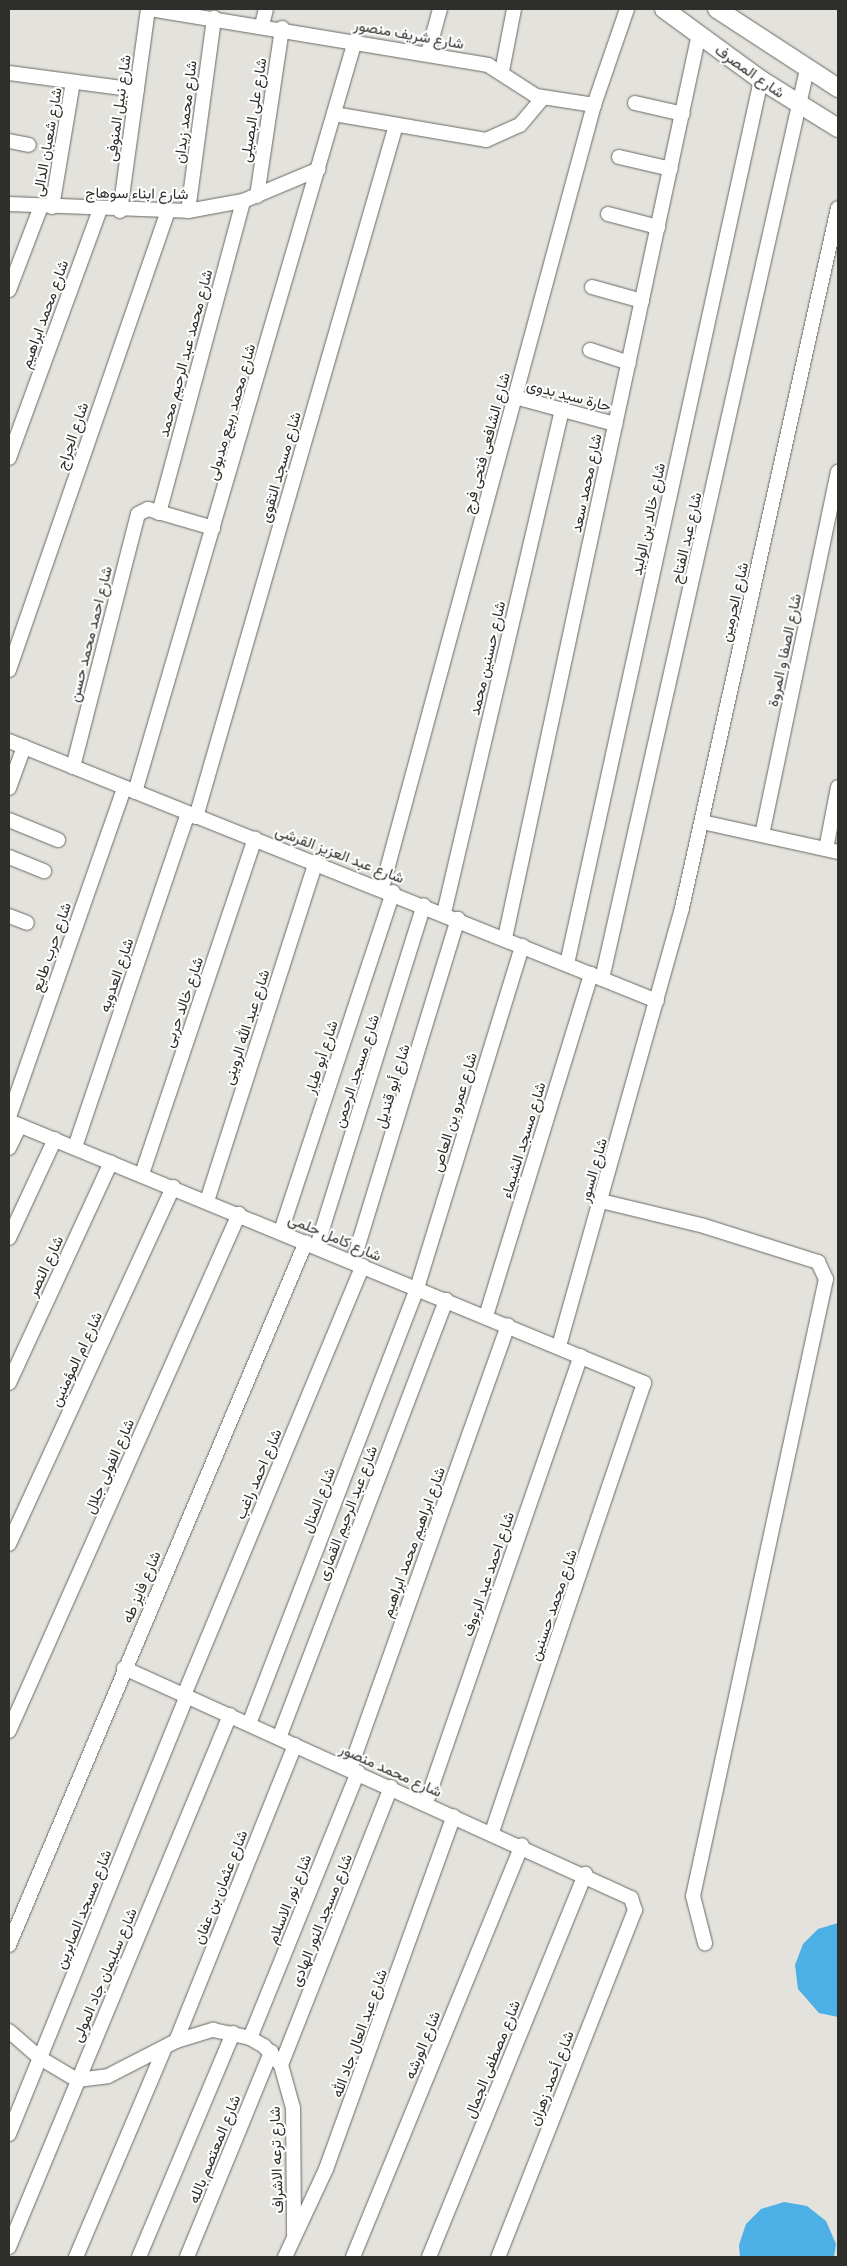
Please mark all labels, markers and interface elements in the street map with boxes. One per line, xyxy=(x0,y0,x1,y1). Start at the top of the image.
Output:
street label: شارع شريف منصور xyxy=(353,15,465,53)
street label: شارع المصرف xyxy=(712,40,788,102)
street label: شارع نبيل المنوفى xyxy=(102,54,134,162)
street label: شارع على البصيلى xyxy=(236,57,270,163)
street label: شارع محمد زيدان xyxy=(170,60,200,164)
street label: شارع شعبان الدالى xyxy=(29,86,65,198)
street label: شارع ابناء سوهاج xyxy=(85,183,189,203)
street label: شارع محمد ابراهيم xyxy=(16,258,72,370)
street label: شارع محمد عبد الرحيم محمد xyxy=(154,267,216,439)
street label: شارع محمد ربيع مدبولى xyxy=(203,342,259,482)
street label: شارع الشافعى فتحى فرج xyxy=(459,371,513,515)
street label: حارة سيد بدوى xyxy=(525,375,613,415)
street label: شارع الجراج xyxy=(52,400,92,472)
street label: شارع مسجد التقوى xyxy=(256,410,304,524)
street label: شارع محمد سعد xyxy=(567,432,605,534)
street label: شارع خالد بن الوليد xyxy=(627,461,669,577)
street label: شارع عبد الفتاح xyxy=(667,491,705,585)
street label: شارع الحرمين xyxy=(716,560,752,644)
street label: شارع احمد محمد حسن xyxy=(64,564,116,704)
street label: شارع الصفا و المروة xyxy=(763,592,805,708)
street label: شارع حسنين محمد xyxy=(465,599,509,717)
street label: شارع عبد العزيز القرشى xyxy=(273,821,407,887)
street label: شارع حرب طايع xyxy=(27,900,75,994)
street label: شارع العدويه xyxy=(95,936,137,1014)
street label: شارع خالد حربى xyxy=(159,954,207,1050)
street label: شارع عبد الله الروينى xyxy=(219,967,273,1087)
street label: شارع مسجد الرحمن xyxy=(329,1012,383,1130)
street label: شارع أبو طيار xyxy=(301,1018,341,1096)
street label: شارع أبو قنديل xyxy=(371,1042,413,1130)
street label: شارع عمرو بن العاص xyxy=(427,1050,481,1174)
street label: شارع مسجد الشيماء xyxy=(497,1080,549,1200)
street label: شارع السور xyxy=(575,1136,611,1204)
street label: شارع كامل حلمى xyxy=(286,1209,384,1265)
street label: شارع النصر xyxy=(23,1233,67,1299)
street label: شارع ام المؤمنين xyxy=(46,1309,106,1409)
street label: شارع الفولى جلال xyxy=(80,1416,138,1516)
street label: شارع احمد راغب xyxy=(231,1426,285,1522)
street label: شارع عبد الرحيم القمارى xyxy=(313,1443,381,1583)
street label: شارع ابراهيم محمد ابراهيم xyxy=(377,1464,449,1620)
street label: شارع المنال xyxy=(297,1465,339,1535)
street label: شارع احمد عبد الرءوف xyxy=(458,1509,518,1639)
street label: شارع محمد حسنين xyxy=(526,1547,580,1663)
street label: شارع فايز طه xyxy=(118,1548,164,1626)
street label: شارع محمد منصور xyxy=(337,1739,445,1801)
street label: شارع عثمان بن عفان xyxy=(189,1827,251,1947)
street label: شارع مسجد الصابرين xyxy=(51,1847,115,1971)
street label: شارع مسجد النور الهادى xyxy=(286,1851,356,1989)
street label: شارع نور الاسلام xyxy=(263,1852,315,1946)
street label: شارع سليمان جاد المولى xyxy=(68,1905,140,2045)
street label: شارع عبد العال جاد الله xyxy=(327,1966,391,2100)
street label: شارع مصطفى الجمال xyxy=(460,1997,524,2121)
street label: شارع الورشه xyxy=(400,2008,444,2082)
street label: شارع أحمد زهران xyxy=(525,2028,577,2128)
street label: شارع المعتصم بالله xyxy=(184,2092,244,2206)
street label: شارع ترعه الاشراف xyxy=(265,2106,287,2214)

